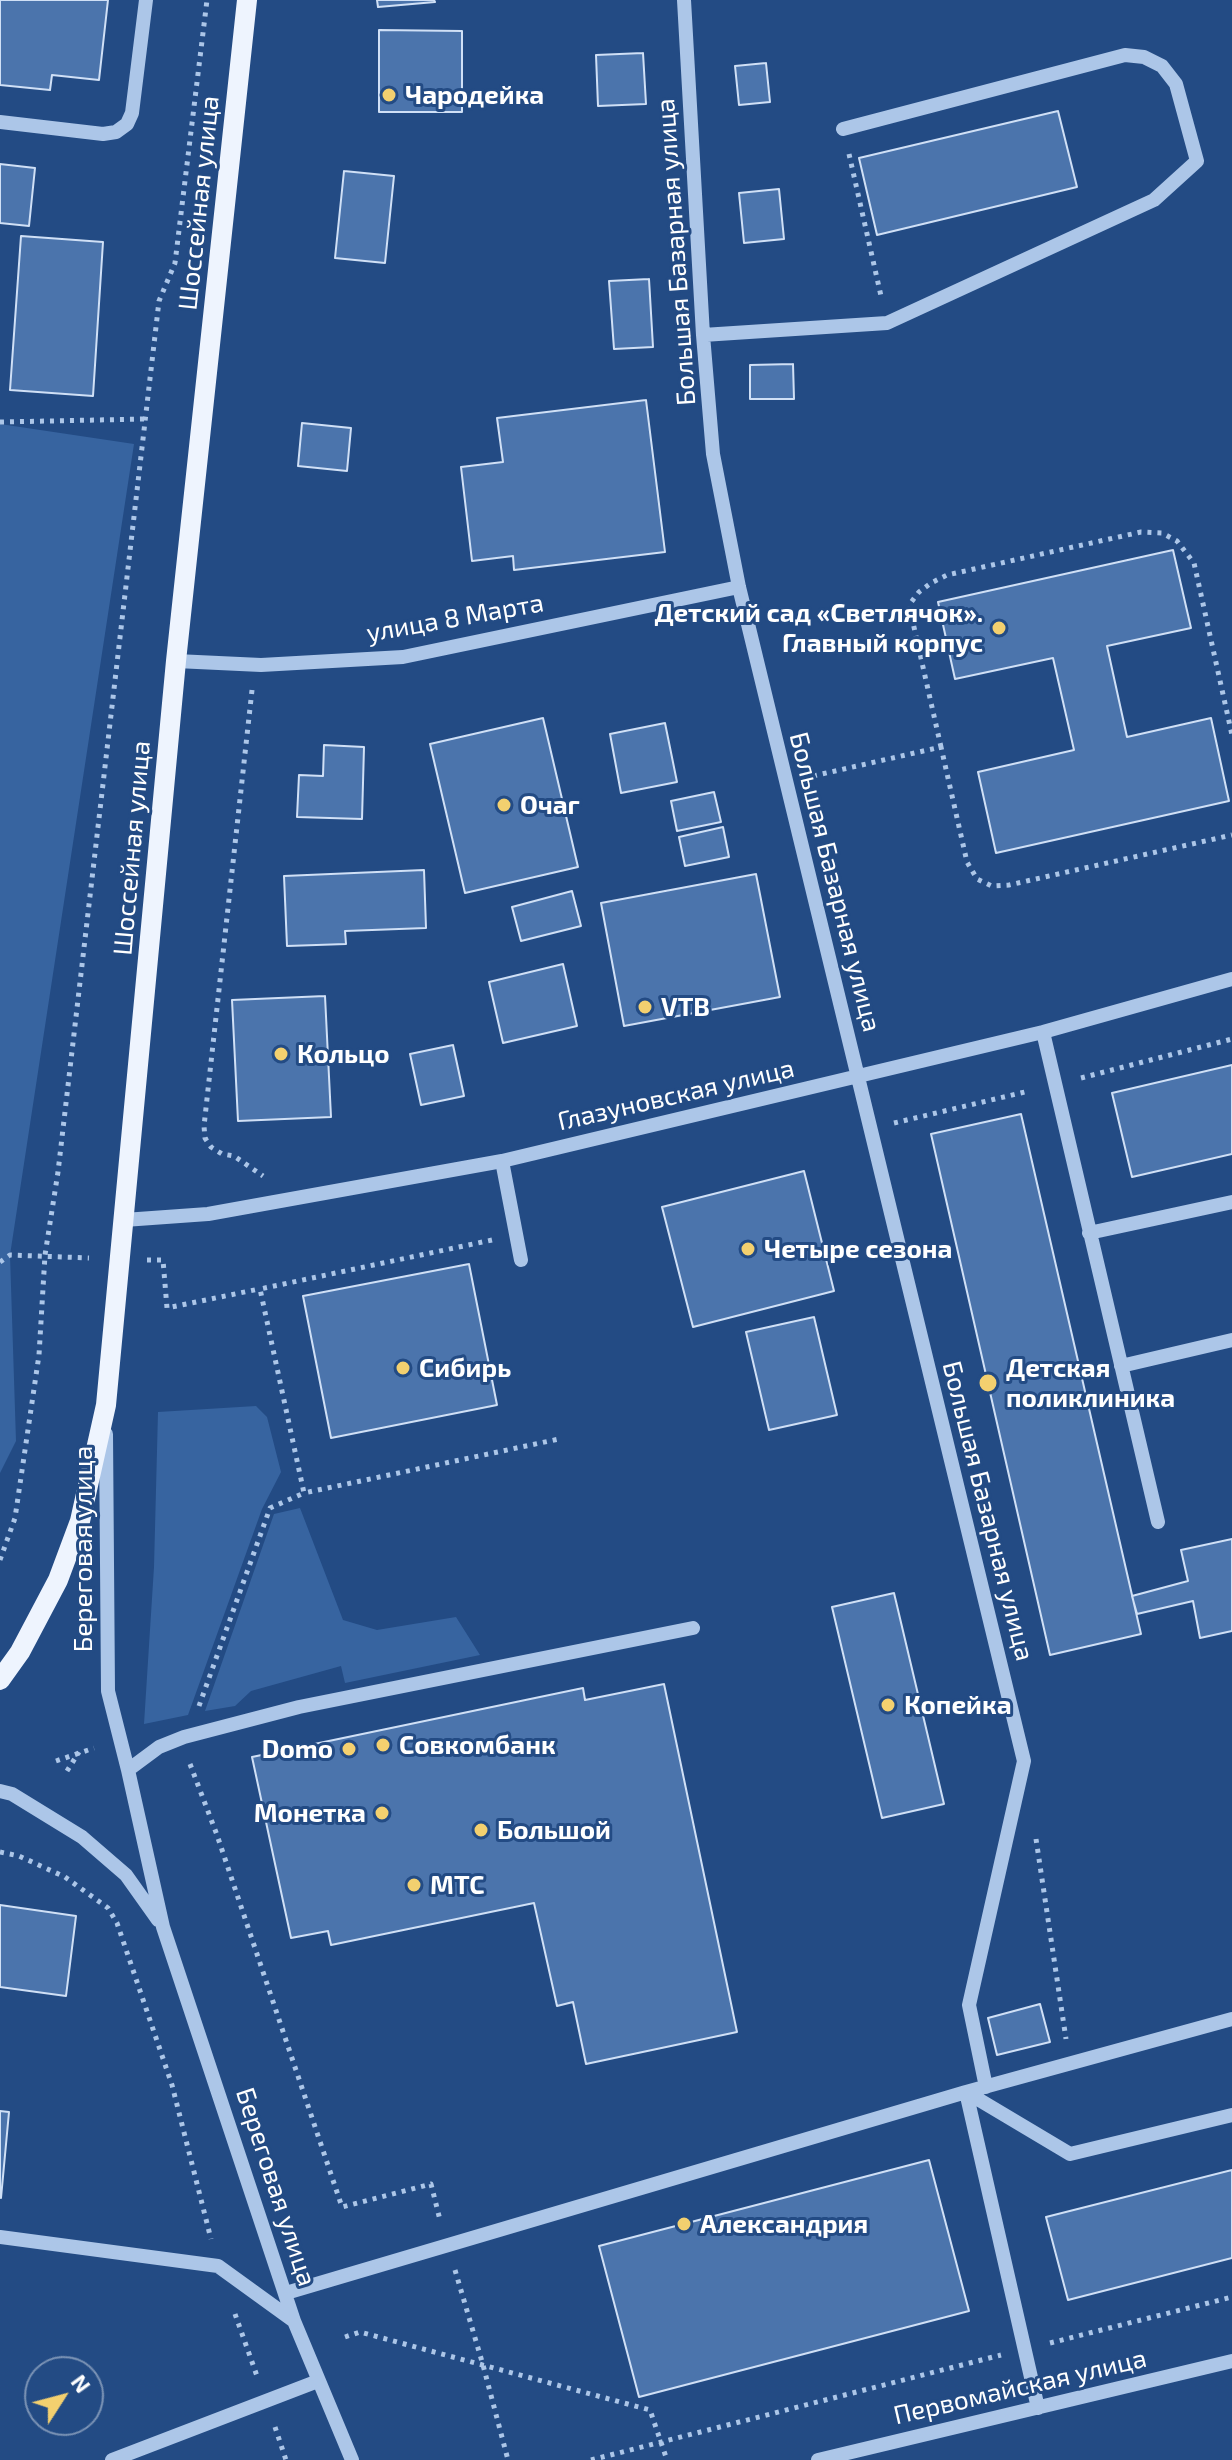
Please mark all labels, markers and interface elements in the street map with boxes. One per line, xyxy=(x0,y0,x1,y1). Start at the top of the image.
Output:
place label: Чародейка xyxy=(405,79,544,111)
marker: Чародейка xyxy=(380,86,398,104)
street label: Шоссейная улица xyxy=(172,94,226,312)
street label: Большая Базарная улица xyxy=(650,97,702,407)
street label: улица 8 Марта xyxy=(364,587,546,649)
place label: Детский сад «Светлячок». Главный корпус xyxy=(654,597,983,658)
marker: Детский сад «Светлячок». Главный корпус xyxy=(990,619,1008,637)
street label: Большая Базарная улица xyxy=(783,729,887,1035)
street label: Шоссейная улица xyxy=(107,739,157,957)
place label: Очаг xyxy=(520,789,580,821)
marker: Очаг xyxy=(495,796,513,814)
place label: VTB xyxy=(661,991,710,1023)
marker: VTB xyxy=(636,998,654,1016)
place label: Кольцо xyxy=(297,1038,390,1070)
marker: Кольцо xyxy=(272,1045,290,1063)
street label: Глазуновская улица xyxy=(555,1053,797,1137)
place label: Четыре сезона xyxy=(764,1233,952,1265)
marker: Четыре сезона xyxy=(739,1240,757,1258)
place label: Сибирь xyxy=(419,1352,511,1384)
place label: Детская поликлиника xyxy=(1006,1352,1175,1414)
street label: Большая Базарная улица xyxy=(936,1358,1040,1664)
marker: Сибирь xyxy=(394,1359,412,1377)
marker: Детская поликлиника xyxy=(977,1372,999,1394)
street label: Береговая улица xyxy=(67,1446,99,1652)
place label: Копейка xyxy=(904,1689,1012,1721)
marker: Копейка xyxy=(879,1696,897,1714)
place label: Совкомбанк xyxy=(399,1729,556,1761)
place label: Domo xyxy=(262,1733,333,1765)
marker: Совкомбанк xyxy=(374,1736,392,1754)
marker: Domo xyxy=(340,1740,358,1758)
place label: Монетка xyxy=(254,1797,366,1829)
marker: Монетка xyxy=(373,1804,391,1822)
place label: Большой xyxy=(497,1814,611,1846)
marker: Большой xyxy=(472,1821,490,1839)
place label: МТС xyxy=(430,1869,485,1901)
marker: МТС xyxy=(405,1876,423,1894)
street label: Береговая улица xyxy=(229,2084,323,2290)
place label: Александрия xyxy=(700,2208,868,2240)
marker: Александрия xyxy=(675,2215,693,2233)
street label: Первомайская улица xyxy=(891,2343,1149,2431)
north arrow xyxy=(24,2356,104,2436)
text: N xyxy=(67,2369,97,2397)

